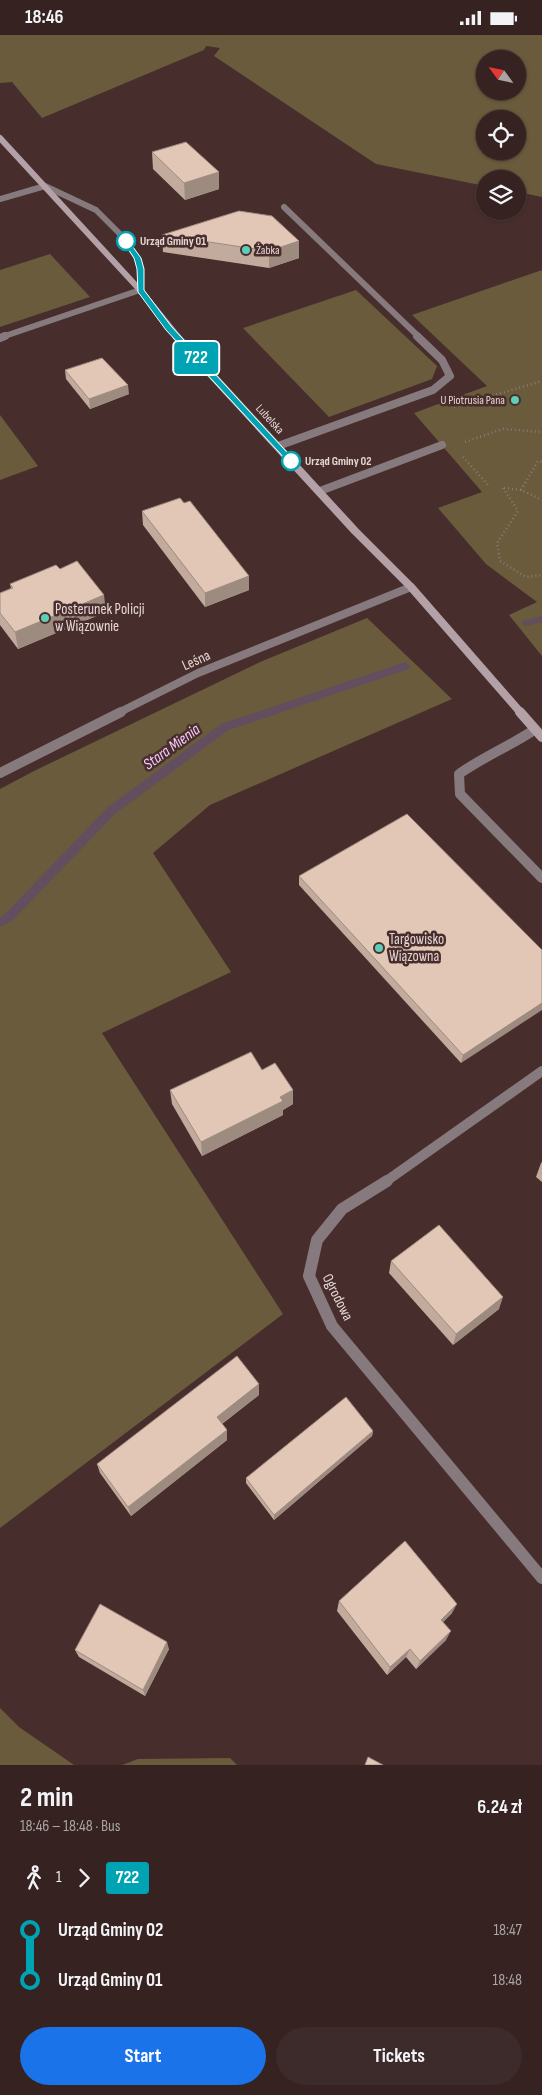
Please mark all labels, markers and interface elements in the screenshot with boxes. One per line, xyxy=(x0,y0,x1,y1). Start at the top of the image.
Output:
text: 18:46 xyxy=(25,6,63,29)
north arrow xyxy=(476,50,526,100)
map controls xyxy=(476,50,526,220)
button: locate xyxy=(476,110,526,160)
button: layers xyxy=(476,170,526,220)
marker: Urząd Gminy 01 xyxy=(116,231,136,251)
place label: Urząd Gminy 01 xyxy=(140,234,206,249)
place label: Żabka xyxy=(256,243,280,258)
marker: Żabka xyxy=(240,244,252,256)
line badge: 722 xyxy=(167,342,225,374)
text: 722 xyxy=(184,347,208,368)
place label: U Piotrusia Pana xyxy=(440,393,505,408)
marker: U Piotrusia Pana xyxy=(509,394,521,406)
street label: Lubelska xyxy=(252,401,287,438)
marker: Urząd Gminy 02 xyxy=(281,451,301,471)
place label: Urząd Gminy 02 xyxy=(305,454,371,469)
place label: Posterunek Policji w Wiązownie xyxy=(55,600,145,636)
marker: Posterunek Policji w Wiązownie xyxy=(39,612,51,624)
street label: Leśna xyxy=(179,646,214,675)
water label: Stara Mienia xyxy=(140,720,204,774)
place label: Targowisko Wiązowna xyxy=(389,930,444,966)
marker: Targowisko Wiązowna xyxy=(373,942,385,954)
street label: Ogrodowa xyxy=(318,1271,357,1324)
text: 2 min xyxy=(20,1781,73,1814)
text: 6.24 zł xyxy=(477,1796,522,1819)
text: 18:46 – 18:48 · Bus xyxy=(20,1817,121,1836)
icon: walk xyxy=(20,1864,48,1892)
icon: forward xyxy=(70,1864,98,1892)
text: 722 xyxy=(116,1867,139,1888)
text: 1 xyxy=(56,1868,62,1887)
text: Urząd Gminy 02 xyxy=(58,1919,163,1942)
text: 18:47 xyxy=(493,1921,522,1940)
text: Urząd Gminy 01 xyxy=(58,1969,162,1992)
text: 18:48 xyxy=(493,1971,522,1990)
button: Start xyxy=(20,2027,266,2085)
button: Tickets xyxy=(276,2027,522,2085)

